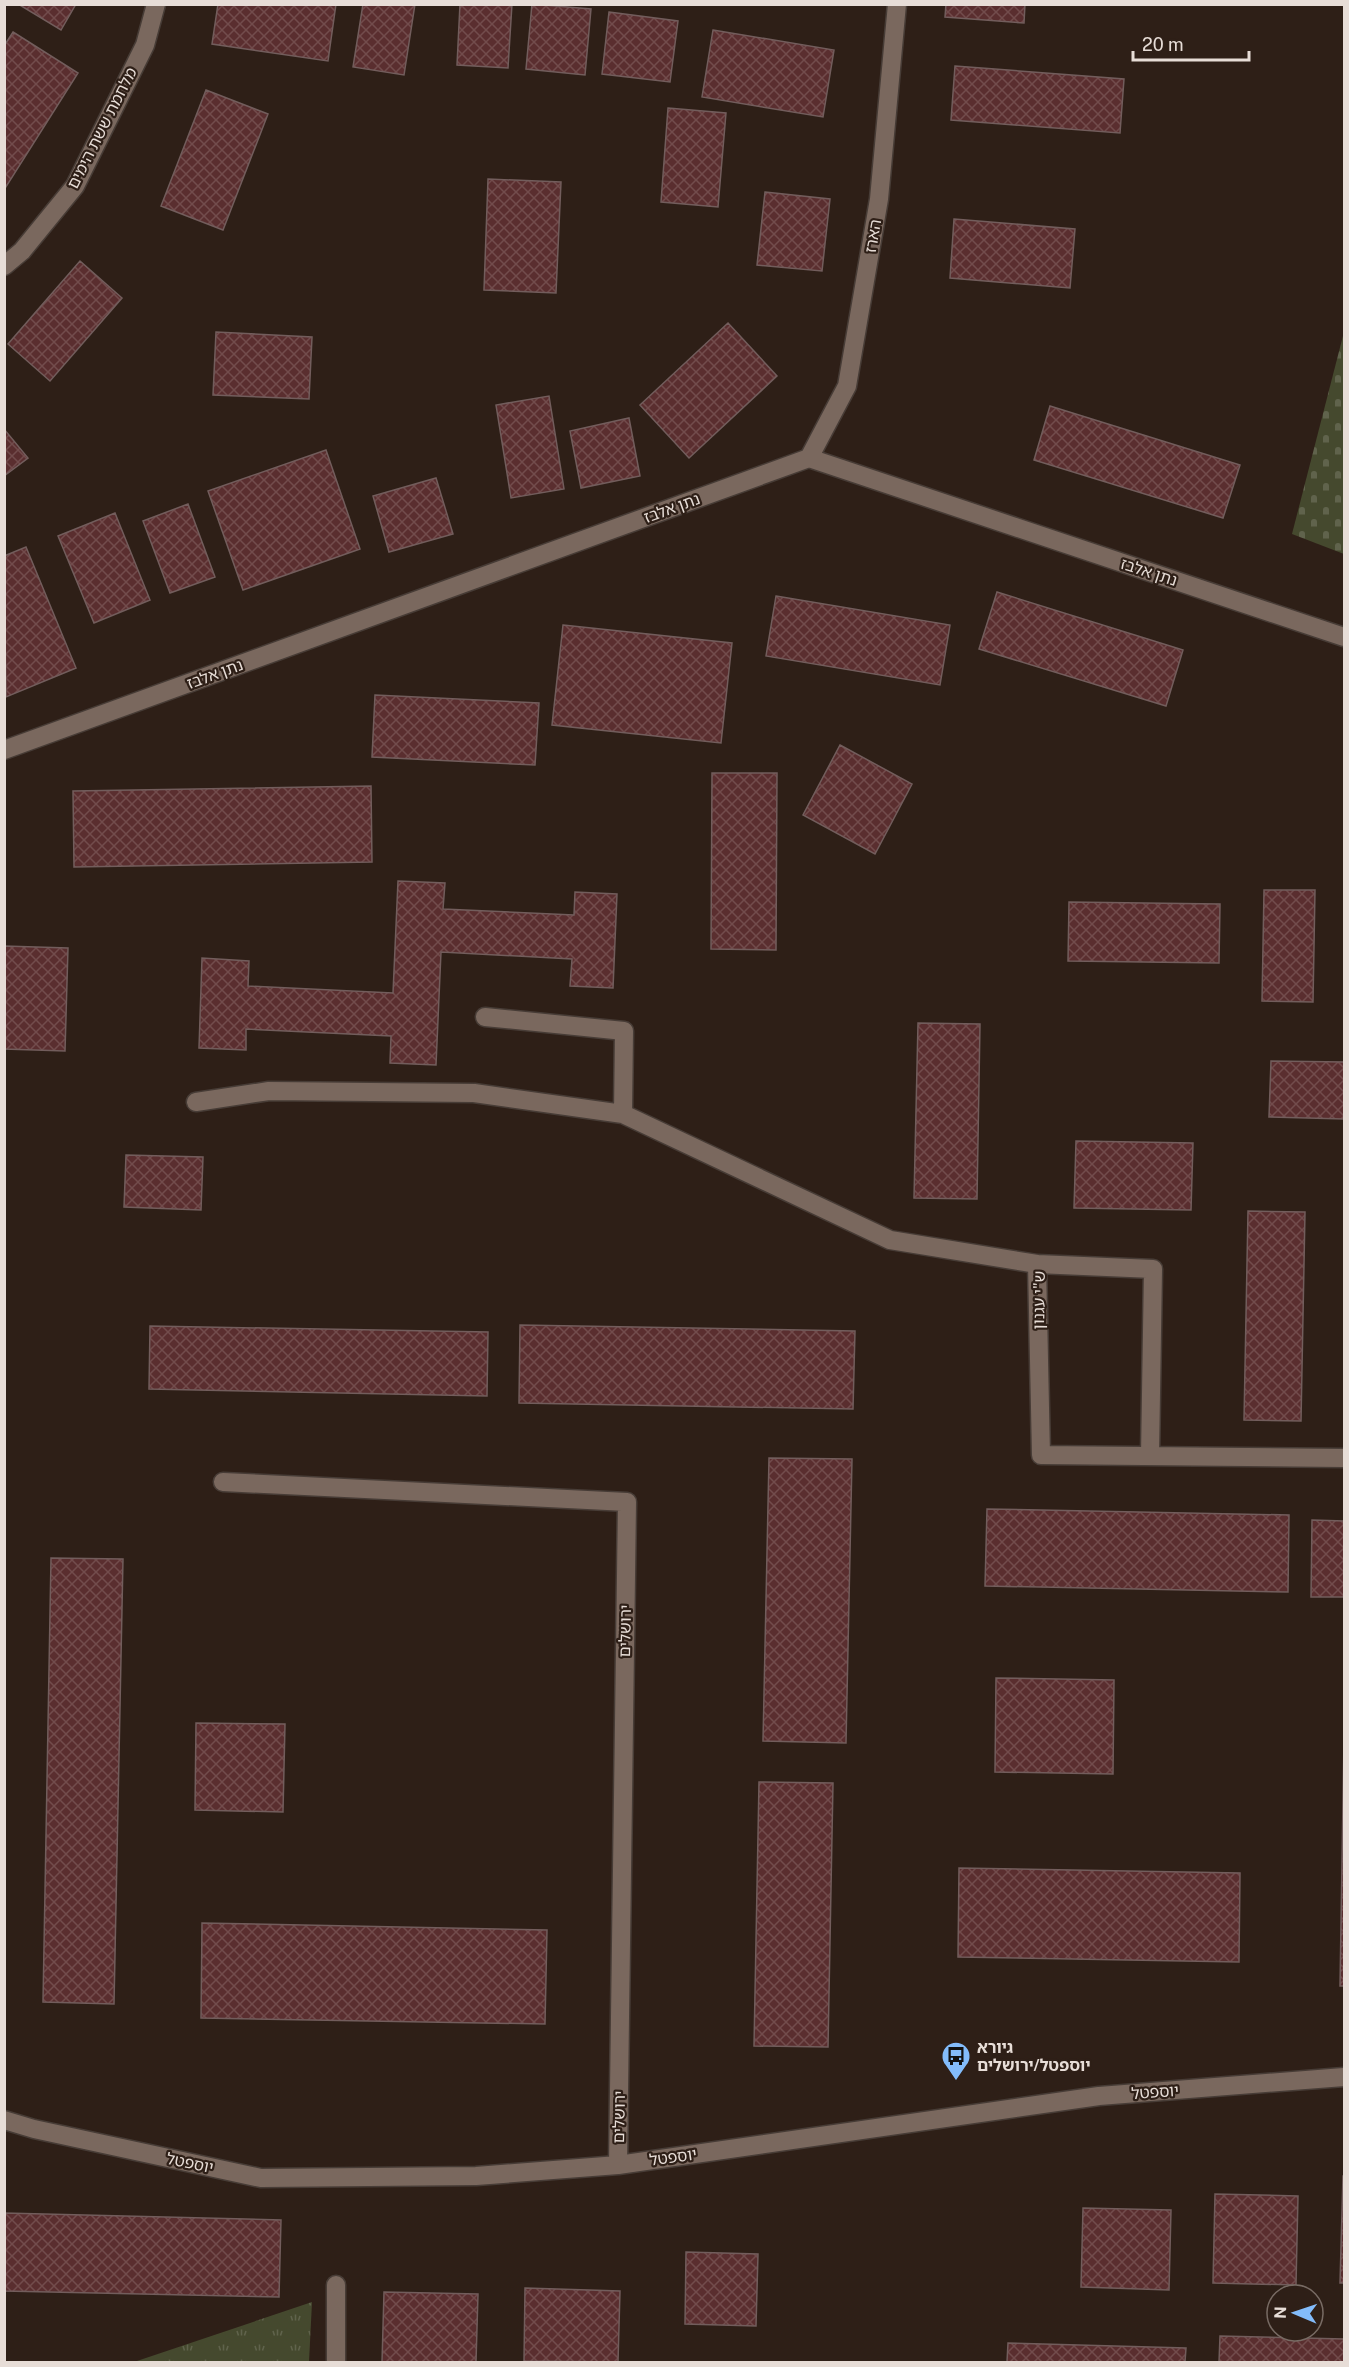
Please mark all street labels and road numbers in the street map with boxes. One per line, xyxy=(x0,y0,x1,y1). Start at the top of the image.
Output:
street label: מלחמת ששת הימים xyxy=(63,64,141,192)
street label: הארז xyxy=(861,218,885,254)
street label: נתן אלבז xyxy=(641,489,703,527)
street label: נתן אלבז xyxy=(1118,554,1180,590)
street label: נתן אלבז xyxy=(184,655,246,693)
street label: ש"י עגנון xyxy=(1029,1270,1049,1330)
street label: ירושלים xyxy=(615,1604,635,1658)
street label: יוספטל xyxy=(1131,2081,1179,2103)
street label: ירושלים xyxy=(609,2090,629,2144)
street label: יוספטל xyxy=(648,2144,698,2170)
street label: יוספטל xyxy=(165,2149,215,2177)

